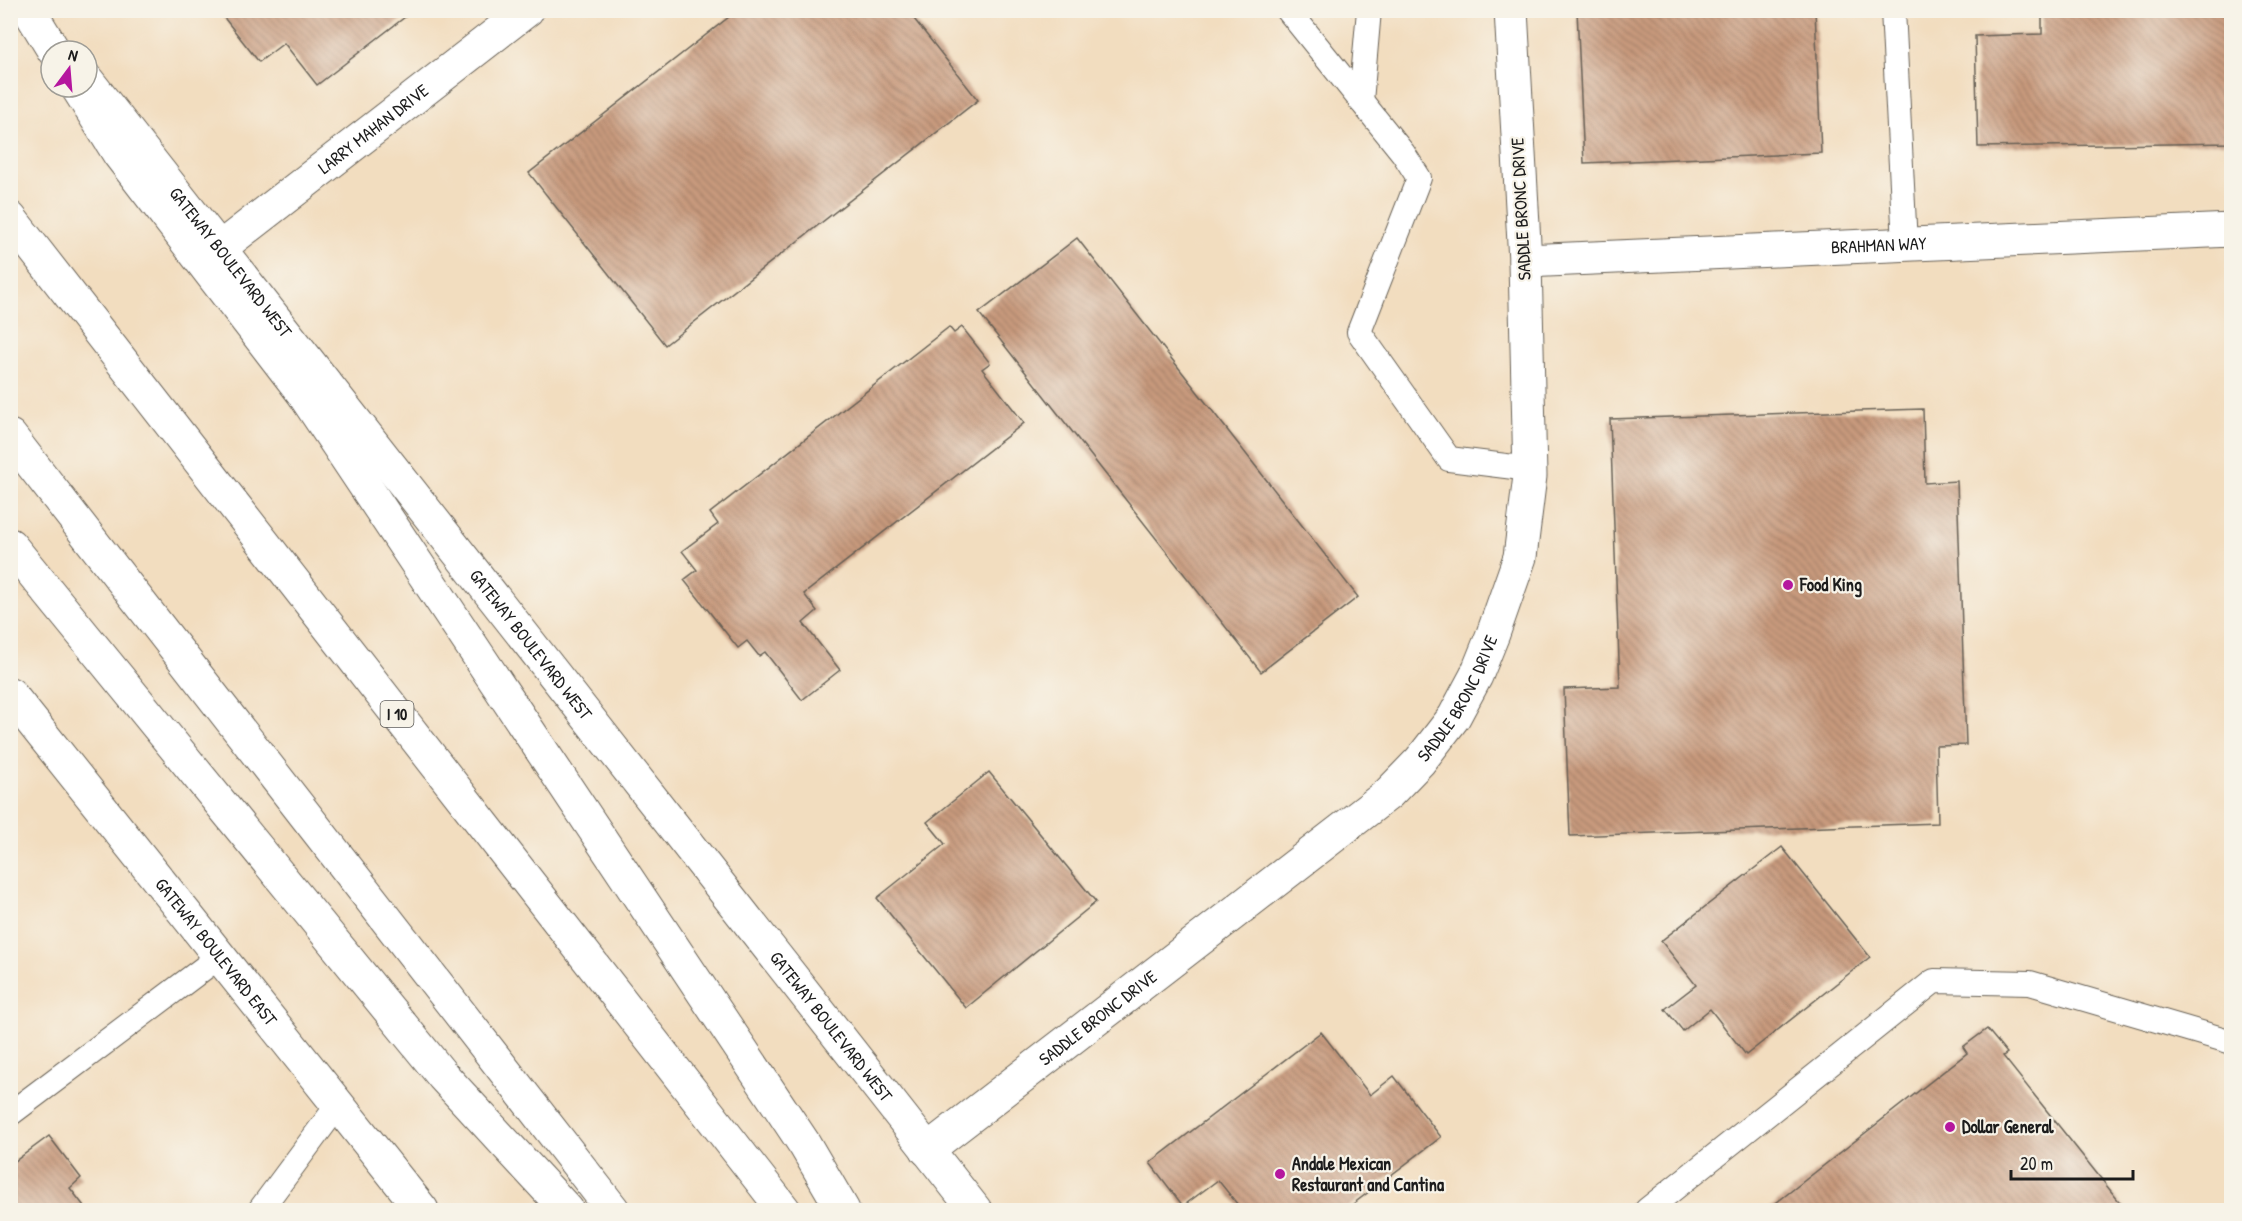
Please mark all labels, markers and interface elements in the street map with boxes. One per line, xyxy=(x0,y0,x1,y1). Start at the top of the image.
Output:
north arrow xyxy=(39,39,99,99)
text: N xyxy=(66,43,81,66)
street label: LARRY MAHAN DRIVE xyxy=(313,78,433,180)
street label: SADDLE BRONC DRIVE xyxy=(1504,137,1537,281)
street label: GATEWAY BOULEVARD WEST xyxy=(164,182,298,343)
street label: BRAHMAN WAY xyxy=(1830,230,1927,260)
street label: GATEWAY BOULEVARD WEST xyxy=(464,564,598,725)
place label: Food King xyxy=(1799,572,1862,598)
marker: Food King xyxy=(1781,578,1795,592)
street label: SADDLE BRONC DRIVE xyxy=(1411,631,1503,767)
road number: I 10 xyxy=(380,701,414,727)
street label: GATEWAY BOULEVARD EAST xyxy=(149,872,283,1031)
street label: GATEWAY BOULEVARD WEST xyxy=(764,946,899,1107)
street label: SADDLE BRONC DRIVE xyxy=(1033,964,1162,1071)
place label: Dollar General xyxy=(1962,1114,2055,1139)
marker: Dollar General xyxy=(1943,1120,1957,1134)
scale bar xyxy=(2011,1143,2132,1181)
place label: Andale Mexican Restaurant and Cantina xyxy=(1292,1151,1445,1197)
text: 20 m xyxy=(2020,1151,2053,1176)
marker: Andale Mexican Restaurant and Cantina xyxy=(1273,1167,1287,1181)

